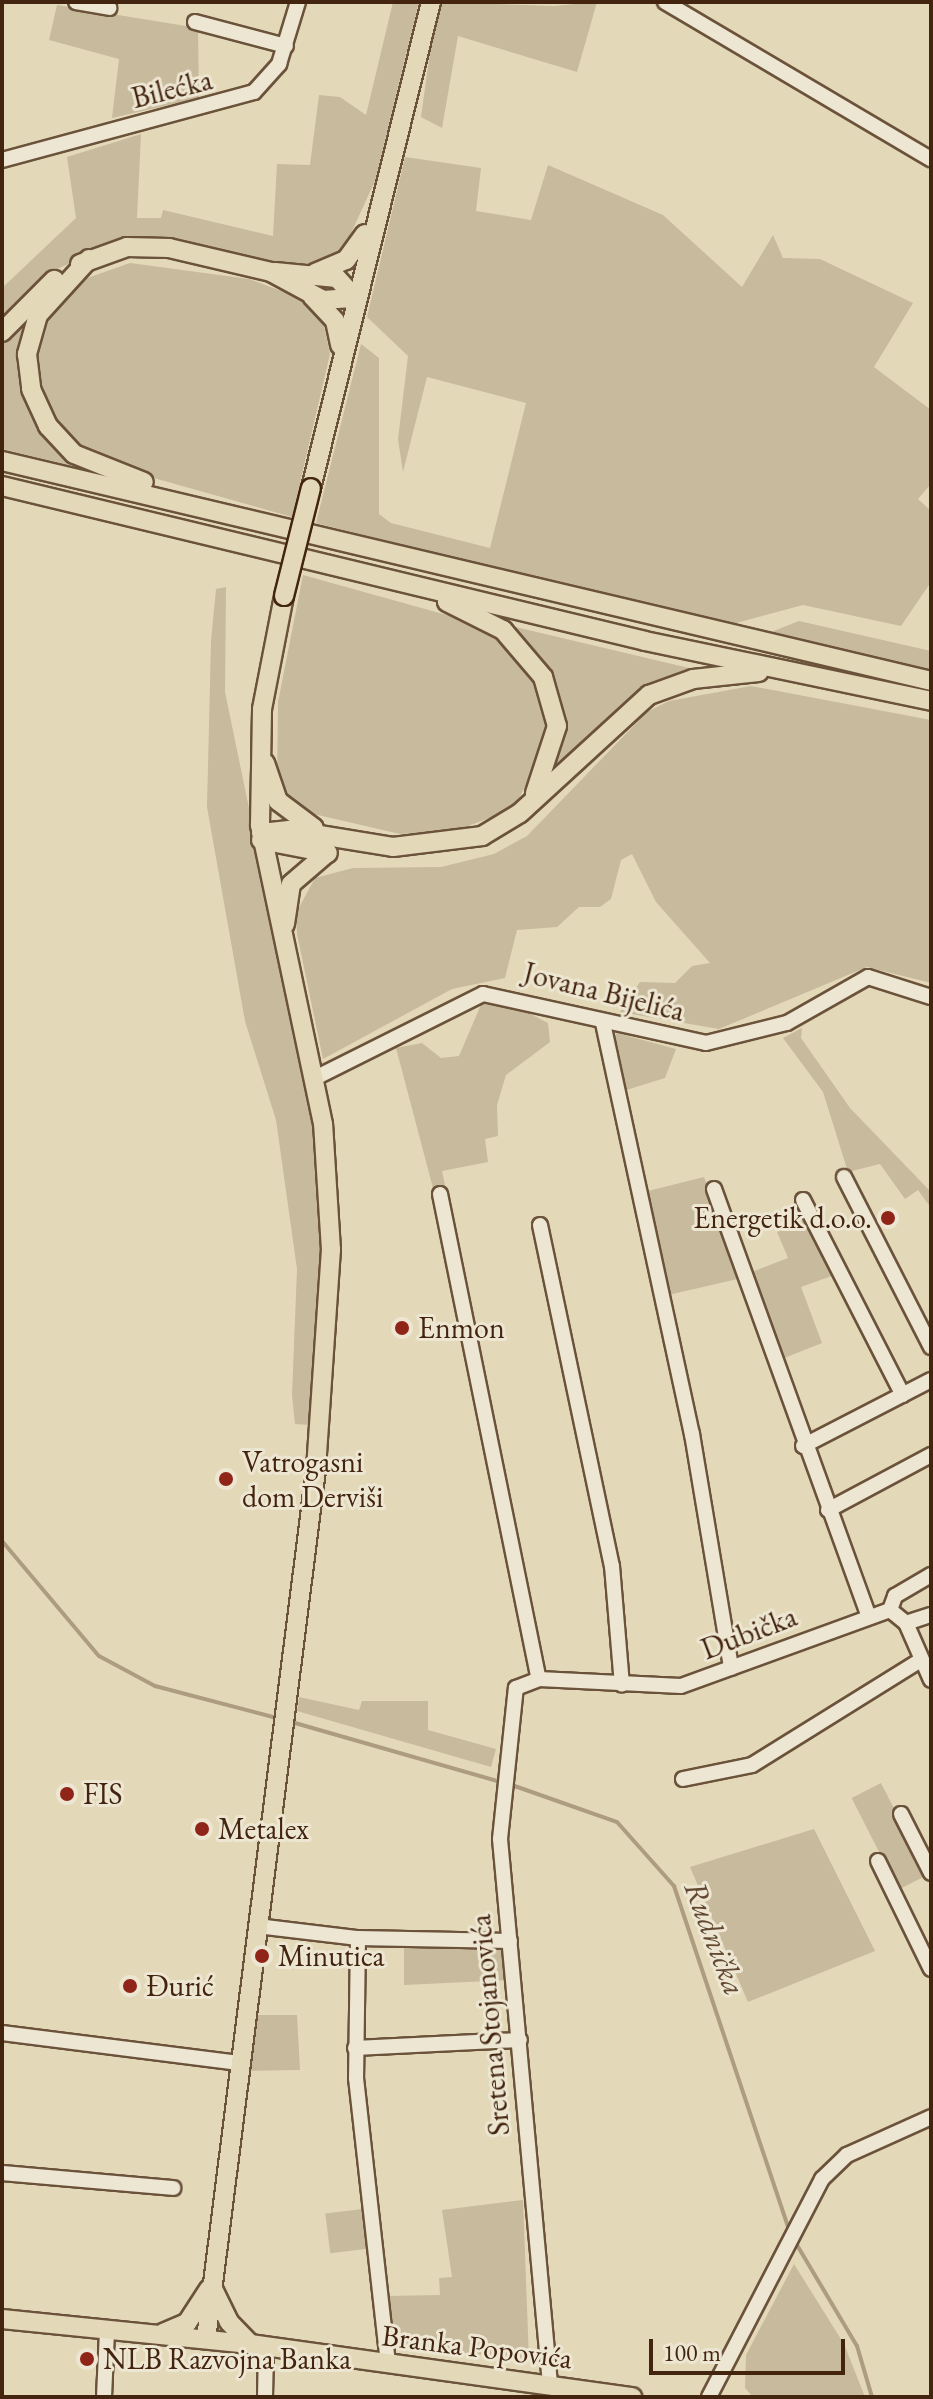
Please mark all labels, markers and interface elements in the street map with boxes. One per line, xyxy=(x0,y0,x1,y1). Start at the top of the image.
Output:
street label: Bilećka xyxy=(128,62,216,116)
street label: Jovana Bijelića xyxy=(520,955,688,1029)
place label: Energetik d.o.o. xyxy=(693,1200,872,1236)
marker: Energetik d.o.o. xyxy=(879,1209,897,1227)
place label: Enmon xyxy=(418,1310,505,1346)
marker: Enmon xyxy=(393,1319,411,1337)
place label: Vatrogasni dom Derviši xyxy=(242,1444,383,1514)
marker: Vatrogasni dom Derviši xyxy=(217,1470,235,1488)
street label: Dubička xyxy=(696,1598,802,1668)
place label: FIS xyxy=(83,1776,123,1812)
marker: FIS xyxy=(58,1785,76,1803)
place label: Metalex xyxy=(218,1811,309,1847)
marker: Metalex xyxy=(193,1820,211,1838)
water label: Rudnička xyxy=(676,1875,754,2001)
street label: Sretena Stojanovića xyxy=(462,1913,518,2137)
place label: Minutica xyxy=(278,1938,385,1974)
marker: Minutica xyxy=(253,1947,271,1965)
place label: Đurić xyxy=(146,1968,214,2004)
marker: Đurić xyxy=(121,1977,139,1995)
street label: Branka Popovića xyxy=(380,2317,574,2377)
scale bar xyxy=(653,2323,849,2373)
text: 100 m xyxy=(663,2337,721,2368)
place label: NLB Razvojna Banka xyxy=(103,2341,351,2377)
marker: NLB Razvojna Banka xyxy=(78,2350,96,2368)

